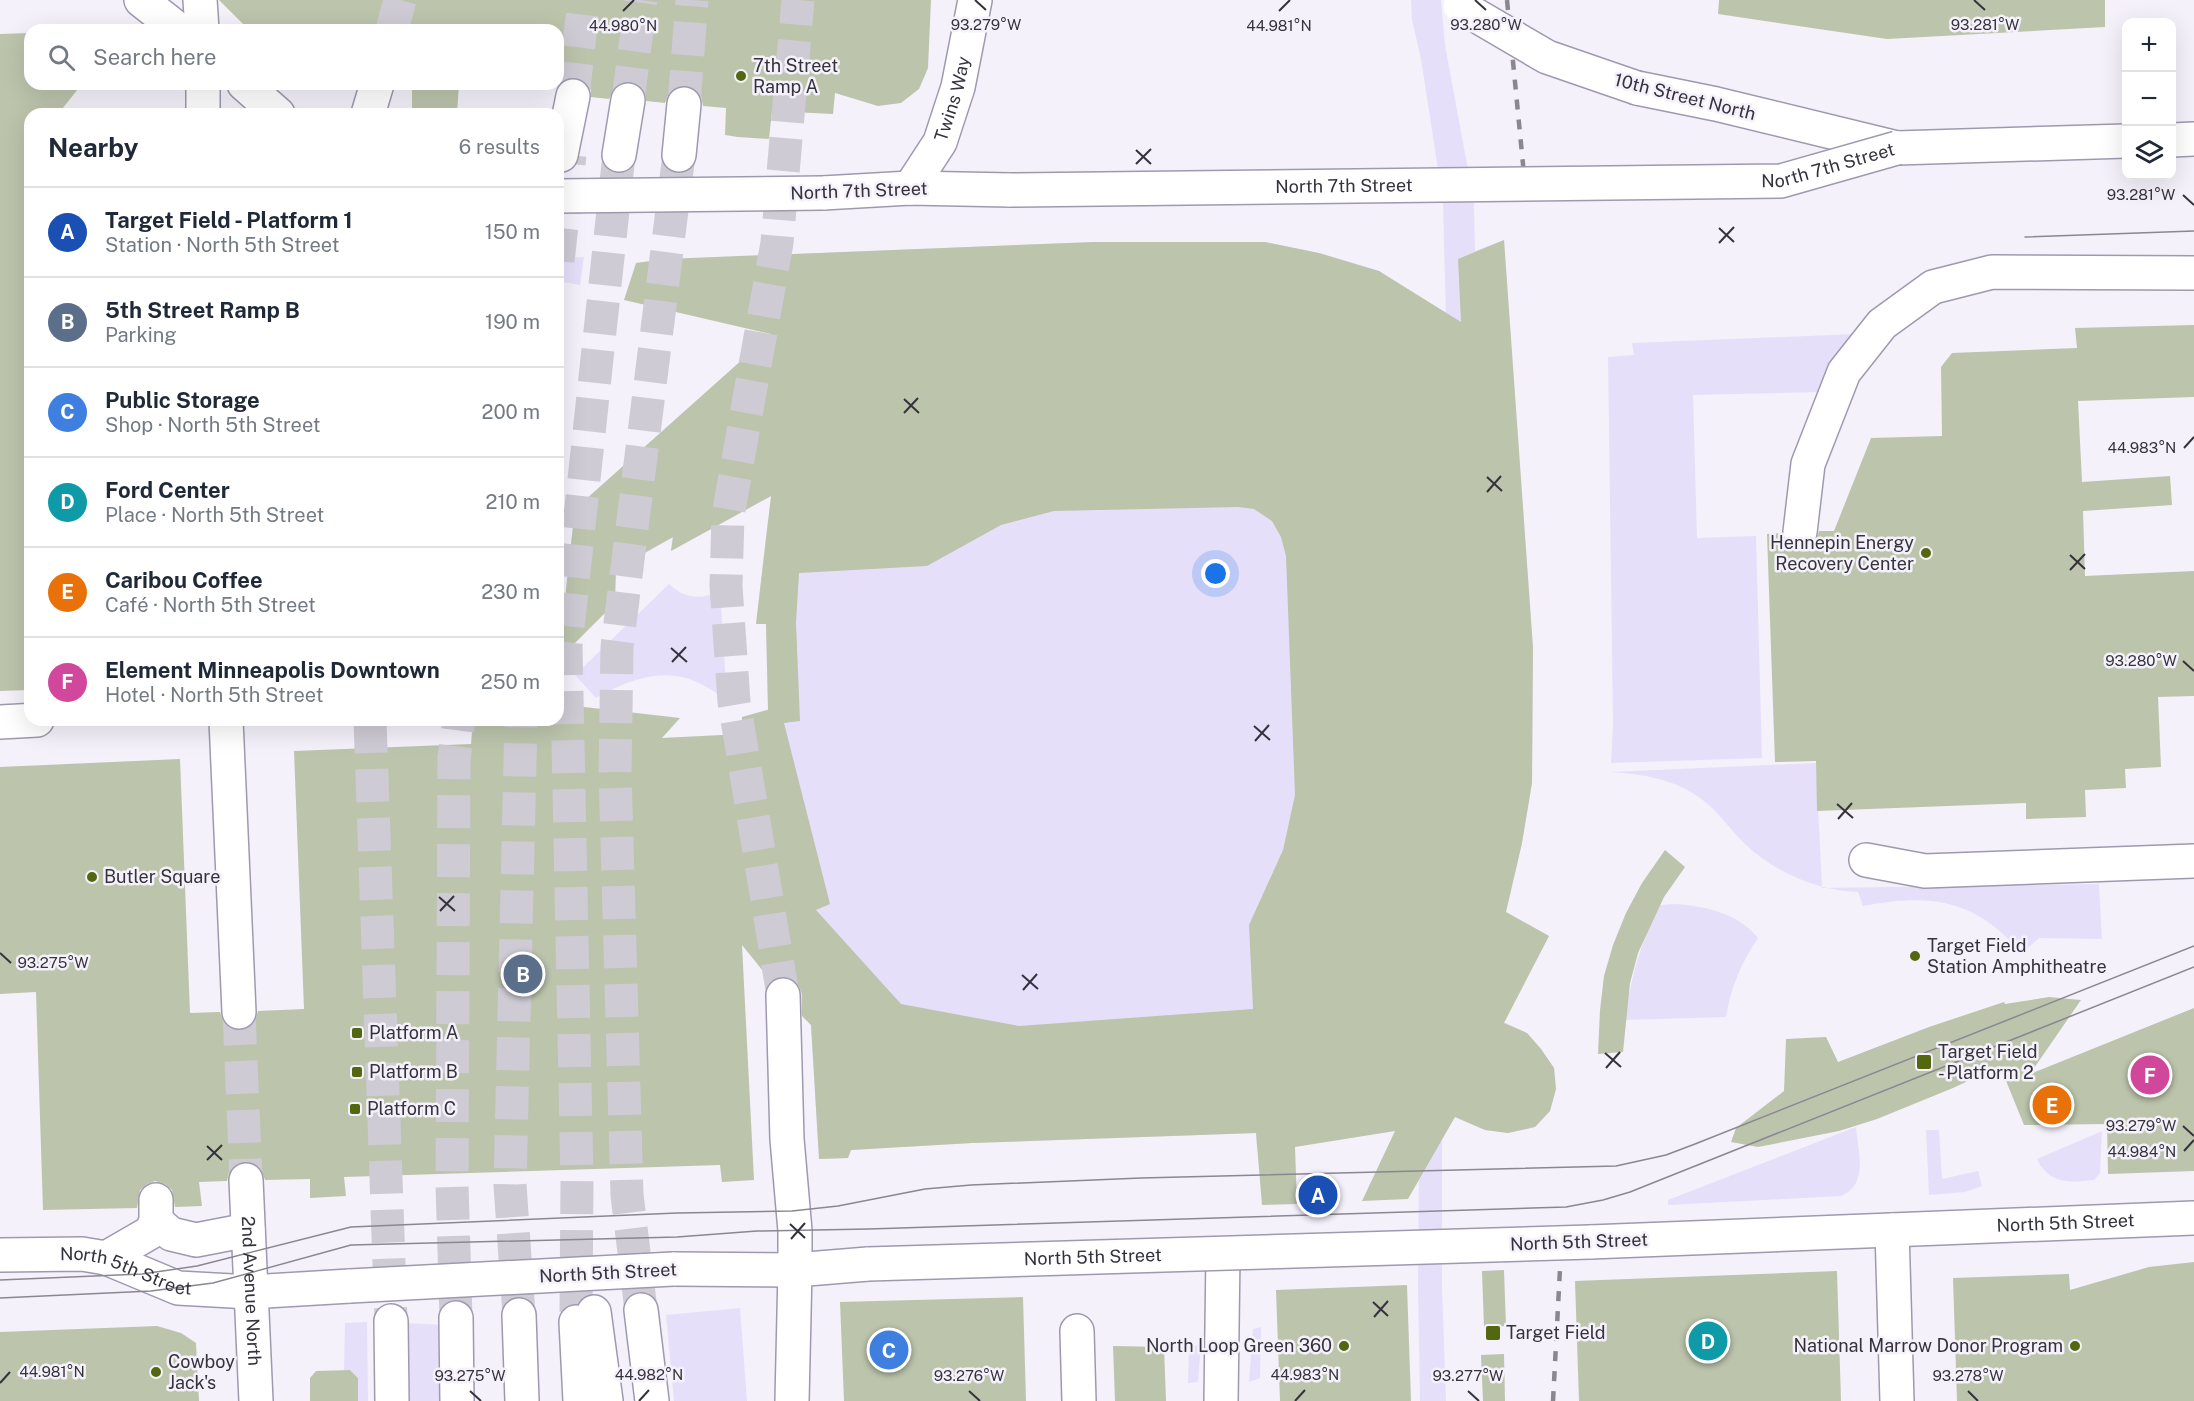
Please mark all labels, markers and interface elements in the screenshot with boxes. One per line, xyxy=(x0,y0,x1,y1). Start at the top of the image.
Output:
text: 93.279°W xyxy=(951,16,1021,33)
text: 93.280°W xyxy=(1450,16,1522,33)
text: 93.281°W xyxy=(1951,16,2019,33)
text: 44.980°N xyxy=(589,17,657,34)
text: 44.981°N xyxy=(1246,17,1312,34)
map controls xyxy=(2122,18,2176,180)
button: + xyxy=(2122,18,2176,72)
search box xyxy=(24,24,564,90)
icon: search xyxy=(45,41,78,74)
text: Search here xyxy=(93,44,217,70)
street label: Twins Way xyxy=(930,54,974,144)
place label: 7th Street Ramp A xyxy=(753,55,838,97)
marker: 7th Street Ramp A xyxy=(734,69,748,83)
street label: 10th Street North xyxy=(1612,69,1758,124)
button: − xyxy=(2122,72,2176,126)
button: layers xyxy=(2122,126,2176,180)
text: Nearby xyxy=(48,132,138,163)
text: 6 results xyxy=(459,135,540,159)
street label: North 7th Street xyxy=(1761,138,1897,191)
street label: North 7th Street xyxy=(1275,174,1413,197)
street label: North 7th Street xyxy=(790,178,928,203)
text: 93.281°W xyxy=(2107,186,2175,203)
text: Target Field - Platform 1 xyxy=(105,207,353,233)
text: A xyxy=(60,220,75,244)
text: 150 m xyxy=(485,220,540,244)
text: Station · North 5th Street xyxy=(105,233,339,257)
text: 5th Street Ramp B xyxy=(105,297,300,323)
text: B xyxy=(61,310,74,334)
text: 190 m xyxy=(485,310,540,334)
text: Parking xyxy=(105,323,177,347)
text: Public Storage xyxy=(105,387,260,413)
text: C xyxy=(60,400,75,424)
text: 200 m xyxy=(482,400,540,424)
text: Shop · North 5th Street xyxy=(105,413,321,437)
text: 44.983°N xyxy=(2108,439,2176,456)
text: Ford Center xyxy=(105,477,230,503)
text: D xyxy=(60,490,75,514)
text: 210 m xyxy=(486,490,540,514)
text: Place · North 5th Street xyxy=(105,503,324,527)
place label: Hennepin Energy Recovery Center xyxy=(1770,532,1914,574)
marker: Hennepin Energy Recovery Center xyxy=(1919,546,1933,560)
your location xyxy=(1201,559,1230,588)
text: Caribou Coffee xyxy=(105,567,263,593)
text: E xyxy=(61,580,74,604)
text: 230 m xyxy=(481,580,540,604)
text: Café · North 5th Street xyxy=(105,593,316,617)
text: 93.280°W xyxy=(2105,652,2177,669)
text: Element Minneapolis Downtown xyxy=(105,657,440,683)
text: F xyxy=(61,670,74,694)
text: 250 m xyxy=(481,670,540,694)
text: Hotel · North 5th Street xyxy=(105,683,323,707)
place label: Butler Square xyxy=(104,866,220,887)
marker: Butler Square xyxy=(85,870,99,884)
place label: Target Field Station Amphitheatre xyxy=(1927,935,2107,977)
marker: Target Field Station Amphitheatre xyxy=(1908,949,1922,963)
pin: B xyxy=(504,952,542,996)
text: 93.275°W xyxy=(17,954,89,971)
place label: Platform A xyxy=(369,1022,459,1043)
marker: Platform A xyxy=(350,1026,364,1040)
place label: Target Field - Platform 2 xyxy=(1938,1041,2037,1083)
pin: F xyxy=(2130,1052,2170,1098)
marker: Target Field - Platform 2 xyxy=(1915,1053,1933,1071)
place label: Platform B xyxy=(369,1061,458,1082)
marker: Platform B xyxy=(350,1065,364,1079)
pin: E xyxy=(2032,1082,2072,1128)
place label: Platform C xyxy=(367,1098,456,1119)
marker: Platform C xyxy=(348,1102,362,1116)
text: 93.279°W xyxy=(2106,1117,2176,1134)
text: 44.984°N xyxy=(2108,1143,2176,1160)
pin: A xyxy=(1298,1172,1338,1218)
street label: North 5th Street xyxy=(1996,1209,2135,1236)
street label: 2nd Avenue North xyxy=(238,1215,265,1366)
street label: North 5th Street xyxy=(1510,1229,1648,1254)
street label: North 5th Street xyxy=(60,1243,192,1299)
street label: North 5th Street xyxy=(1024,1244,1162,1269)
street label: North 5th Street xyxy=(539,1258,677,1287)
pin: D xyxy=(1688,1318,1728,1364)
place label: Target Field xyxy=(1506,1322,1605,1343)
marker: Target Field xyxy=(1484,1324,1502,1342)
pin: C xyxy=(870,1328,908,1372)
place label: North Loop Green 360 xyxy=(1146,1335,1332,1356)
place label: National Marrow Donor Program xyxy=(1793,1335,2063,1356)
marker: North Loop Green 360 xyxy=(1337,1339,1351,1353)
marker: National Marrow Donor Program xyxy=(2068,1339,2082,1353)
place label: Cowboy Jack's xyxy=(168,1351,235,1393)
text: 44.981°N xyxy=(19,1363,85,1380)
marker: Cowboy Jack's xyxy=(149,1365,163,1379)
text: 44.982°N xyxy=(615,1366,683,1383)
text: 44.983°N xyxy=(1271,1366,1339,1383)
text: 93.275°W xyxy=(434,1367,506,1384)
text: 93.276°W xyxy=(934,1367,1004,1384)
text: 93.277°W xyxy=(1433,1367,1503,1384)
text: 93.278°W xyxy=(1932,1367,2004,1384)

